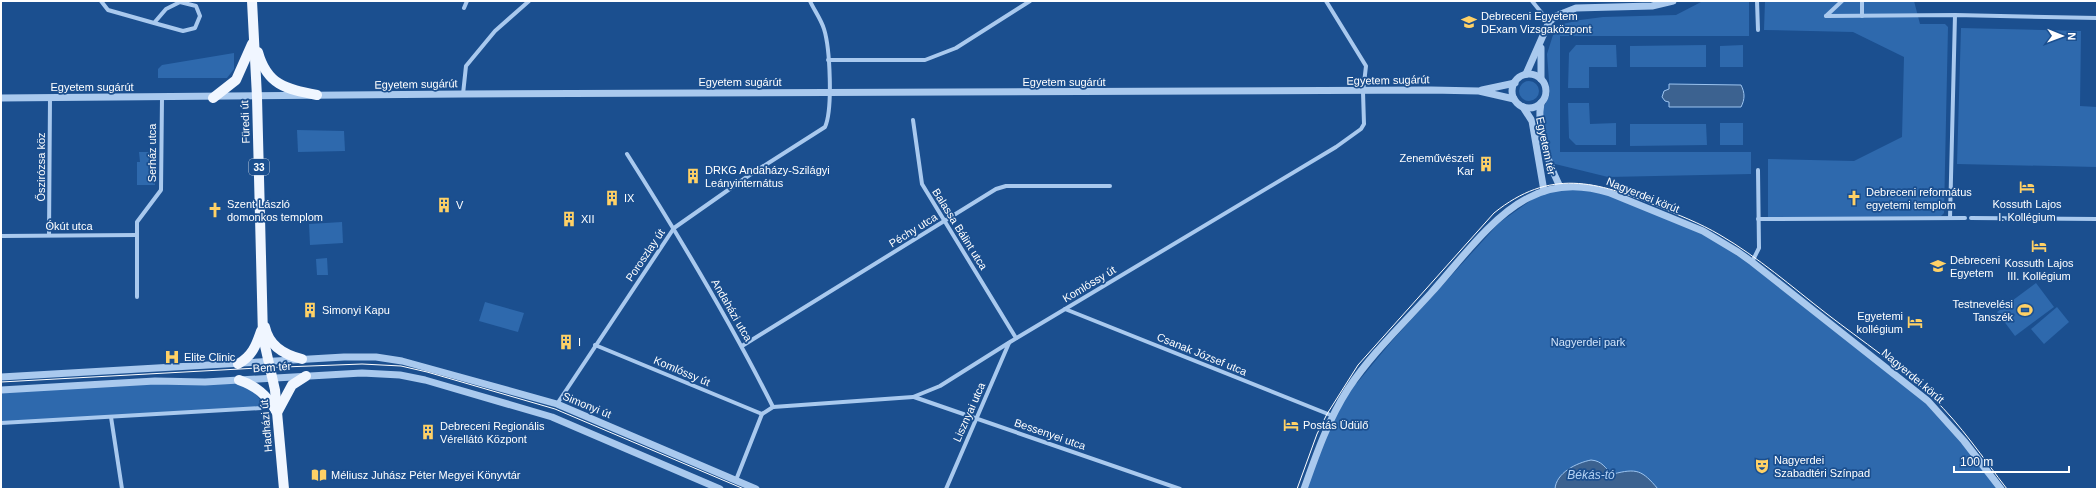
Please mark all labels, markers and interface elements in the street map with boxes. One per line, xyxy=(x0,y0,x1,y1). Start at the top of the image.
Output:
place label: Debreceni Egyetem DExam Vizsgaközpont xyxy=(1481,10,1591,35)
school or university icon: Debreceni Egyetem DExam Vizsgaközpont xyxy=(1460,13,1478,31)
north arrow xyxy=(2042,16,2082,56)
text: N xyxy=(2066,32,2078,40)
street label: Egyetem sugárút xyxy=(1346,73,1430,87)
street label: Egyetem sugárút xyxy=(698,76,782,88)
street label: Egyetem sugárút xyxy=(1022,76,1106,88)
street label: Egyetem sugárút xyxy=(374,77,458,91)
street label: Egyetem sugárút xyxy=(50,81,134,93)
street label: Füredi út xyxy=(238,100,252,144)
street label: Egyetem tér xyxy=(1534,116,1558,177)
street label: Serház utca xyxy=(146,123,158,182)
street label: Őszirózsa köz xyxy=(34,132,47,202)
place label: Zeneművészeti Kar xyxy=(1399,152,1474,177)
building icon: Zeneművészeti Kar xyxy=(1477,155,1495,173)
road number: 33 xyxy=(249,159,269,175)
place label: DRKG Andaházy-Szilágyi Leányinternátus xyxy=(705,164,830,189)
building icon: DRKG Andaházy-Szilágyi Leányinternátus xyxy=(684,167,702,185)
street label: Nagyerdei körút xyxy=(1605,175,1681,215)
hotel icon: Kossuth Lajos I. Kollégium xyxy=(2018,178,2036,196)
street label: Balassa Bálint utca xyxy=(930,186,990,273)
place label: Debreceni református egyetemi templom xyxy=(1866,186,1972,211)
building icon: IX xyxy=(603,189,621,207)
church icon: Debreceni református egyetemi templom xyxy=(1845,189,1863,207)
place label: IX xyxy=(624,192,635,204)
building icon: V xyxy=(435,196,453,214)
place label: Szent László domonkos templom xyxy=(227,198,323,223)
place label: Kossuth Lajos I. Kollégium xyxy=(1992,198,2062,223)
place label: V xyxy=(456,199,464,211)
church icon: Szent László domonkos templom xyxy=(206,201,224,219)
building icon: XII xyxy=(560,210,578,228)
street label: Péchy utca xyxy=(887,210,940,250)
place label: XII xyxy=(581,213,594,225)
street label: Ókút utca xyxy=(45,220,93,232)
street label: Poroszlay út xyxy=(623,227,667,283)
hotel icon: Kossuth Lajos III. Kollégium xyxy=(2030,237,2048,255)
place label: Debreceni Egyetem xyxy=(1950,254,2000,279)
school or university icon: Debreceni Egyetem xyxy=(1929,257,1947,275)
place label: Kossuth Lajos III. Kollégium xyxy=(2004,257,2074,282)
street label: Komlóssy út xyxy=(1060,263,1118,305)
street label: Andaházi utca xyxy=(709,277,755,344)
place label: Testnevelési Tanszék xyxy=(1952,298,2013,323)
building icon: Simonyi Kapu xyxy=(301,301,319,319)
sports icon: Testnevelési Tanszék xyxy=(2016,301,2034,319)
place label: Simonyi Kapu xyxy=(322,304,390,316)
place label: Egyetemi kollégium xyxy=(1857,310,1903,335)
hotel icon: Egyetemi kollégium xyxy=(1906,313,1924,331)
street label: Csanak József utca xyxy=(1155,330,1250,378)
building icon: I xyxy=(557,333,575,351)
place label: I xyxy=(578,336,581,348)
park label: Nagyerdei park xyxy=(1551,336,1626,348)
street label: Nagyerdei körút xyxy=(1879,346,1947,406)
hospital icon: Elite Clinic xyxy=(163,348,181,366)
place label: Elite Clinic xyxy=(184,351,236,363)
street label: Komlóssy út xyxy=(652,354,712,388)
street label: Bem tér xyxy=(252,360,292,374)
street label: Lisznyai utca xyxy=(951,380,988,443)
street label: Simonyi út xyxy=(561,390,613,420)
street label: Hadházi út xyxy=(258,399,274,453)
street label: Bessenyei utca xyxy=(1013,416,1088,452)
hotel icon: Postás Üdülő xyxy=(1282,416,1300,434)
place label: Postás Üdülő xyxy=(1303,419,1368,431)
place label: Debreceni Regionális Vérellátó Központ xyxy=(440,420,545,445)
building icon: Debreceni Regionális Vérellátó Központ xyxy=(419,423,437,441)
scale bar xyxy=(1954,448,2069,474)
place label: Nagyerdei Szabadtéri Színpad xyxy=(1774,454,1870,479)
text: 100 m xyxy=(1960,455,1993,469)
theatre icon: Nagyerdei Szabadtéri Színpad xyxy=(1753,457,1771,475)
library icon: Méliusz Juhász Péter Megyei Könyvtár xyxy=(310,466,328,484)
water label: Békás-tó xyxy=(1567,468,1615,482)
place label: Méliusz Juhász Péter Megyei Könyvtár xyxy=(331,469,521,481)

